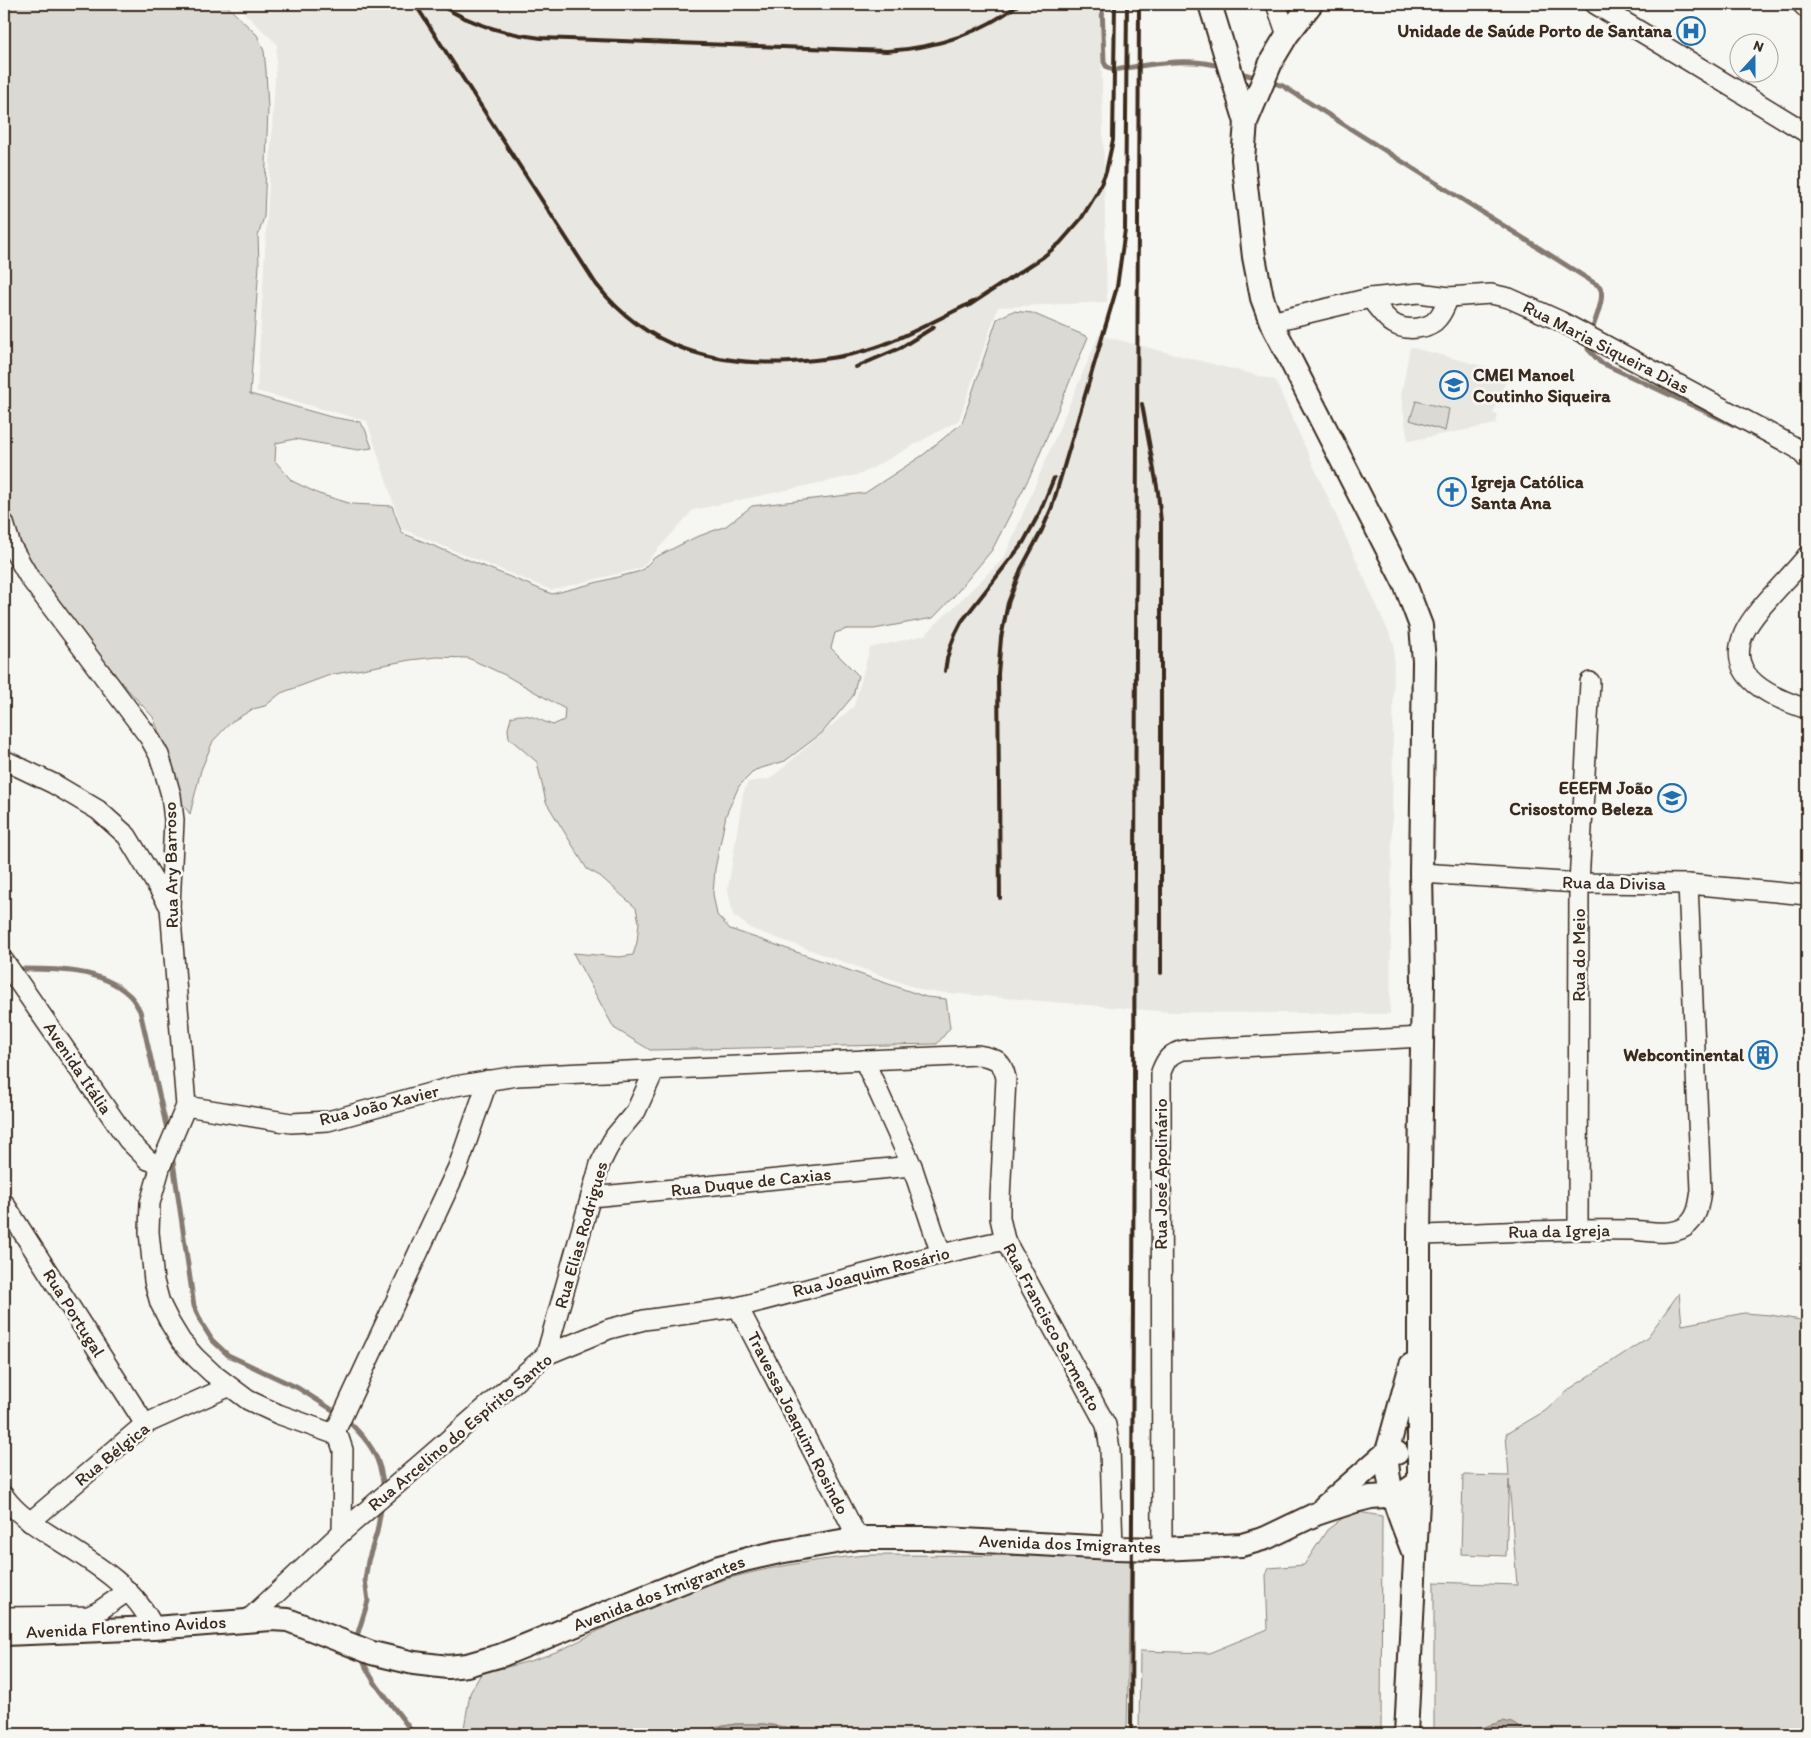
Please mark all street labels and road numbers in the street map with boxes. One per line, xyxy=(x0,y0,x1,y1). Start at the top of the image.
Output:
street label: Rua Maria Siqueira Dias xyxy=(1519,296,1693,398)
street label: Rua Ary Barroso xyxy=(159,802,183,928)
street label: Rua da Divisa xyxy=(1562,871,1667,895)
street label: Rua do Meio xyxy=(1568,908,1590,1002)
street label: Avenida Itália xyxy=(39,1017,117,1119)
street label: Rua João Xavier xyxy=(317,1079,441,1130)
street label: Rua José Apolinário xyxy=(1150,1098,1172,1250)
street label: Rua Elias Rodrigues xyxy=(549,1159,613,1311)
street label: Rua Duque de Caxias xyxy=(670,1163,832,1201)
street label: Rua da Igreja xyxy=(1508,1219,1610,1243)
street label: Rua Francisco Sarmento xyxy=(998,1239,1106,1415)
street label: Rua Joaquim Rosário xyxy=(790,1242,952,1302)
street label: Rua Portugal xyxy=(38,1265,110,1361)
street label: Travessa Joaquim Rosindo xyxy=(742,1328,854,1518)
street label: Rua Arcelino do Espírito Santo xyxy=(363,1348,557,1516)
street label: Rua Bélgica xyxy=(70,1417,155,1491)
street label: Avenida dos Imigrantes xyxy=(979,1530,1161,1558)
street label: Avenida dos Imigrantes xyxy=(570,1550,748,1636)
street label: Avenida Florentino Avidos xyxy=(25,1611,227,1643)

